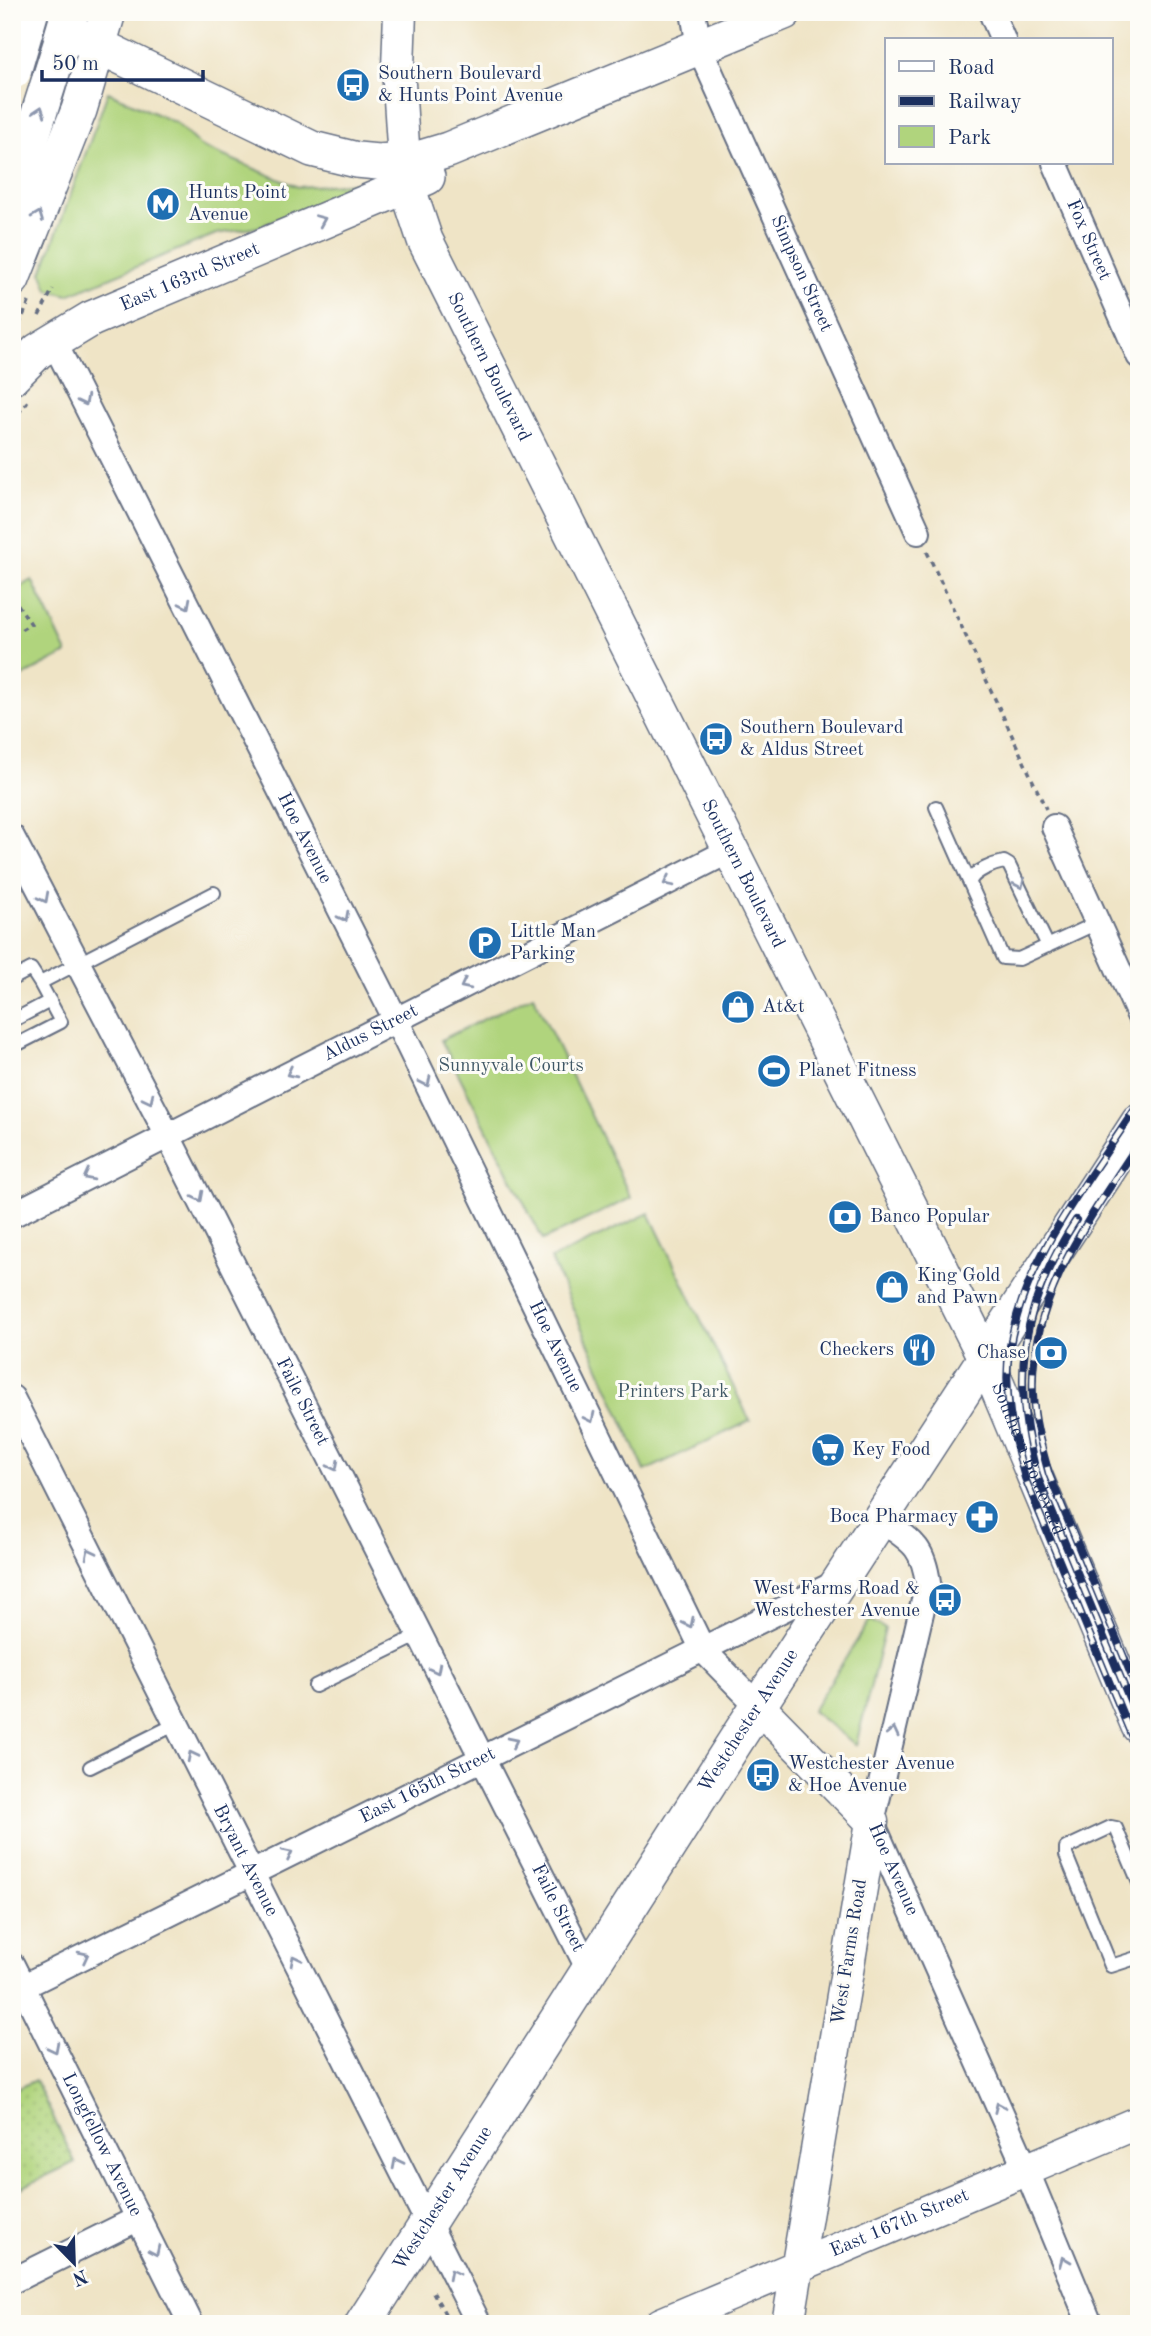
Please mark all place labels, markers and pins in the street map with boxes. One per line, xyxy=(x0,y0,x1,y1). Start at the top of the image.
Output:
place label: Southern Boulevard & Hunts Point Avenue xyxy=(378,65,563,106)
bus stop icon: Southern Boulevard & Hunts Point Avenue xyxy=(334,66,372,104)
place label: Hunts Point Avenue xyxy=(188,184,287,225)
metro station icon: Hunts Point Avenue xyxy=(144,185,182,223)
place label: Southern Boulevard & Aldus Street xyxy=(740,719,904,760)
bus stop icon: Southern Boulevard & Aldus Street xyxy=(697,720,735,758)
place label: Little Man Parking xyxy=(510,923,596,964)
parking icon: Little Man Parking xyxy=(466,924,504,962)
shop icon: At&t xyxy=(719,988,757,1026)
place label: At&t xyxy=(762,998,805,1017)
sports icon: Planet Fitness xyxy=(755,1052,793,1090)
place label: Planet Fitness xyxy=(798,1062,917,1081)
bank icon: Banco Popular xyxy=(826,1198,864,1236)
place label: Banco Popular xyxy=(870,1208,990,1227)
place label: King Gold and Pawn xyxy=(917,1267,1001,1308)
shop icon: King Gold and Pawn xyxy=(873,1268,911,1306)
restaurant icon: Checkers xyxy=(900,1331,938,1369)
bank icon: Chase xyxy=(1032,1334,1070,1372)
place label: Checkers xyxy=(819,1341,894,1360)
place label: Chase xyxy=(977,1344,1026,1363)
supermarket icon: Key Food xyxy=(809,1431,847,1469)
place label: Key Food xyxy=(852,1441,931,1460)
pharmacy icon: Boca Pharmacy xyxy=(963,1498,1001,1536)
place label: Boca Pharmacy xyxy=(829,1508,958,1527)
place label: West Farms Road & Westchester Avenue xyxy=(753,1580,920,1621)
bus stop icon: West Farms Road & Westchester Avenue xyxy=(926,1581,964,1619)
place label: Westchester Avenue & Hoe Avenue xyxy=(788,1755,955,1796)
bus stop icon: Westchester Avenue & Hoe Avenue xyxy=(744,1756,782,1794)

